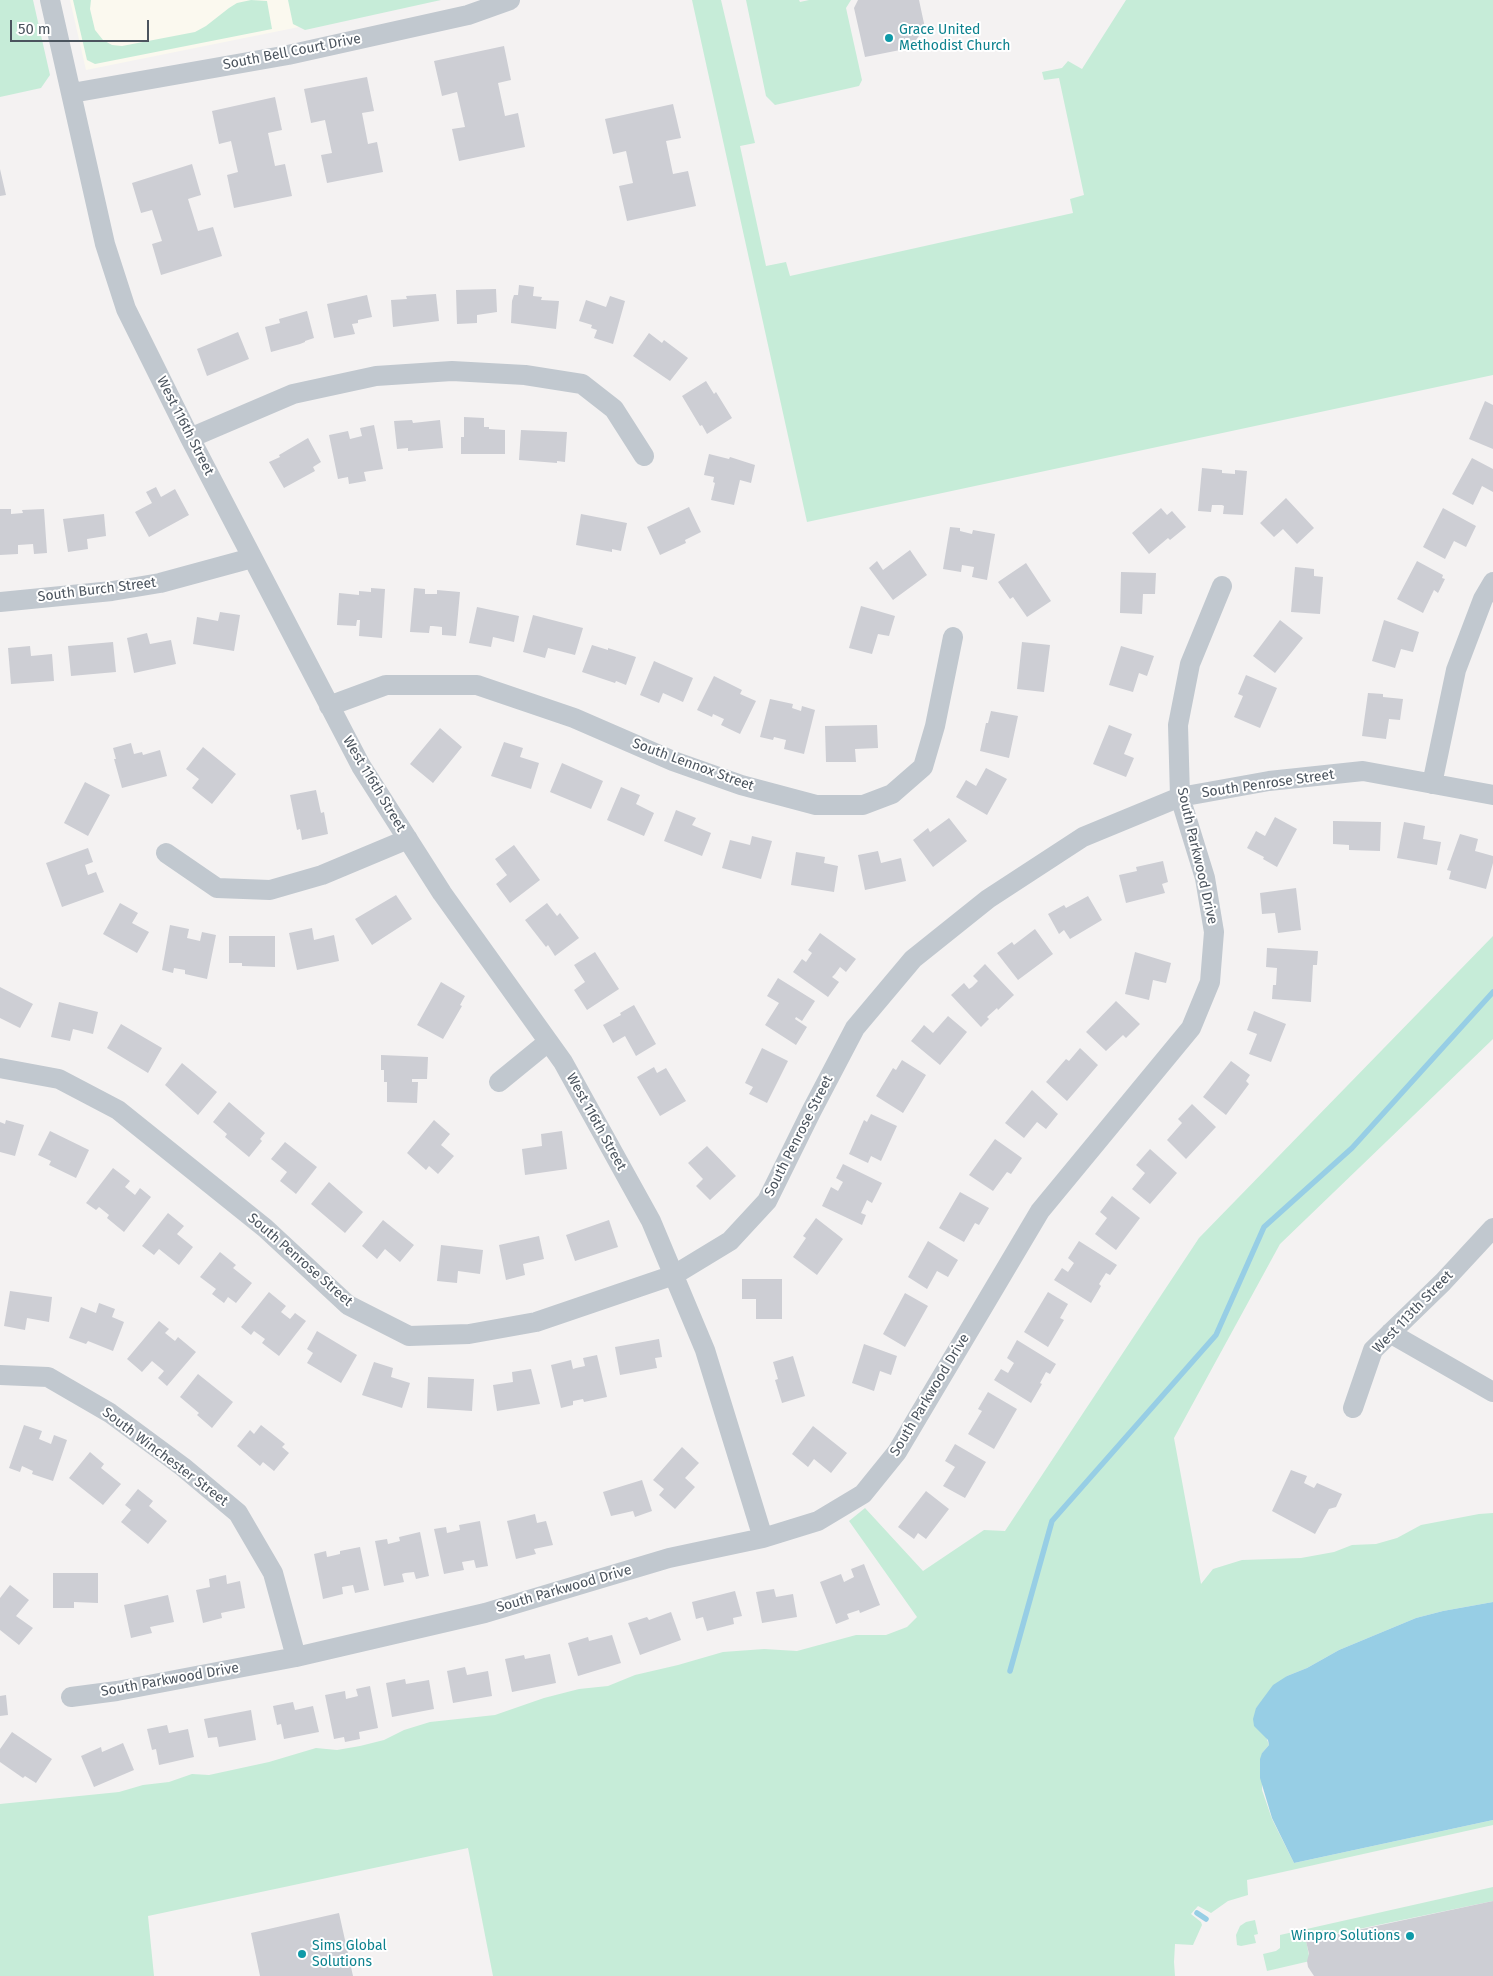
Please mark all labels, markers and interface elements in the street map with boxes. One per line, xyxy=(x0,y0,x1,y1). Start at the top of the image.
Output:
scale bar xyxy=(12,10,151,42)
text: 50 m xyxy=(18,20,51,38)
place label: Grace United Methodist Church xyxy=(899,22,1011,54)
street label: South Bell Court Drive xyxy=(222,30,362,74)
marker: Grace United Methodist Church xyxy=(883,32,895,44)
street label: West 116th Street xyxy=(153,374,217,478)
street label: South Burch Street xyxy=(37,574,157,606)
street label: West 116th Street xyxy=(339,733,409,835)
street label: South Lennox Street xyxy=(630,735,756,795)
street label: South Penrose Street xyxy=(1201,766,1335,802)
street label: South Parkwood Drive xyxy=(1173,786,1221,926)
street label: West 116th Street xyxy=(562,1070,630,1174)
street label: South Penrose Street xyxy=(761,1073,837,1199)
street label: South Penrose Street xyxy=(244,1210,356,1310)
street label: West 113th Street xyxy=(1369,1267,1457,1357)
street label: South Parkwood Drive xyxy=(887,1331,973,1459)
street label: South Winchester Street xyxy=(99,1404,231,1510)
street label: South Parkwood Drive xyxy=(495,1562,633,1616)
street label: South Parkwood Drive xyxy=(100,1660,240,1700)
place label: Winpro Solutions xyxy=(1291,1928,1400,1944)
marker: Winpro Solutions xyxy=(1404,1930,1416,1942)
place label: Sims Global Solutions xyxy=(312,1938,387,1970)
marker: Sims Global Solutions xyxy=(296,1948,308,1960)

